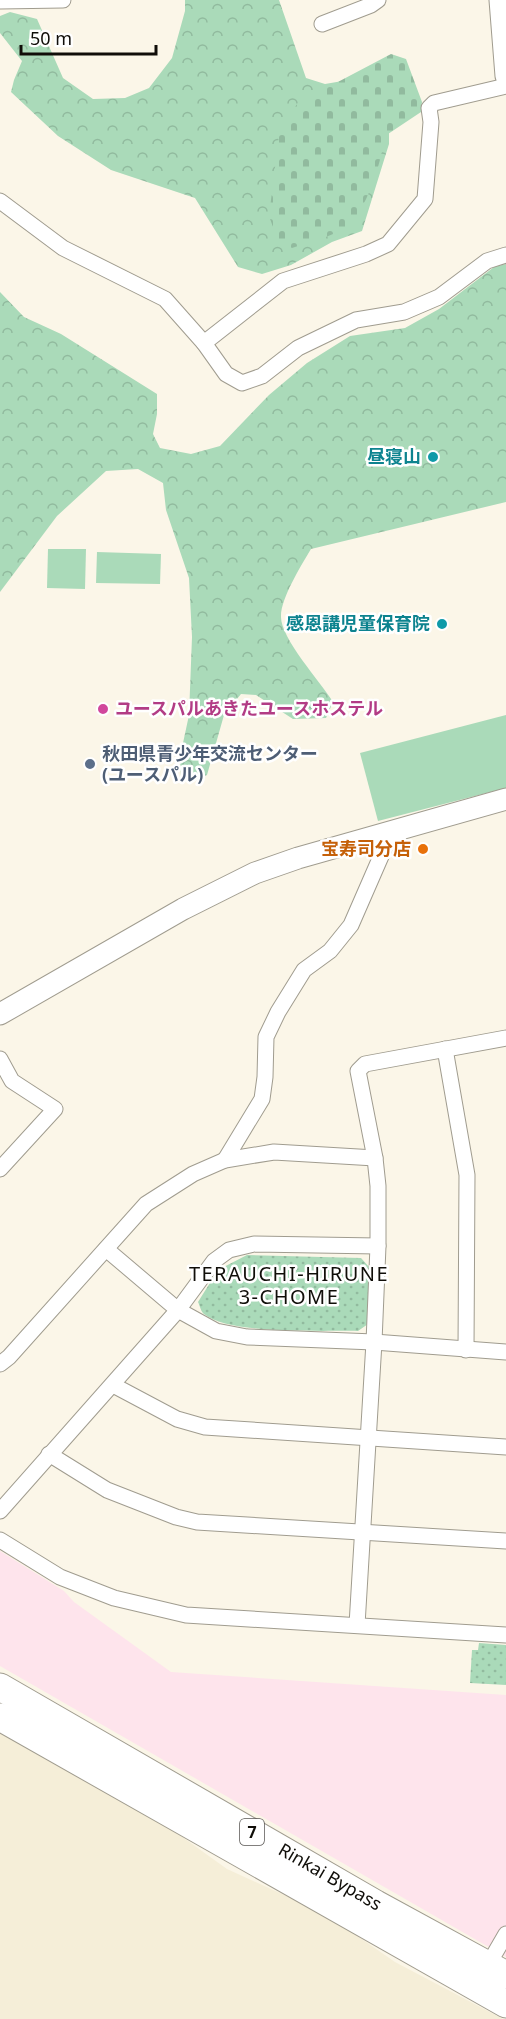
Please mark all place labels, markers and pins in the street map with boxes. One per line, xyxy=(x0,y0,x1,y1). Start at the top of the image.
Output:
place label: 昼寝山 xyxy=(367,444,421,468)
marker: 昼寝山 xyxy=(426,450,440,464)
place label: 感恩講児童保育院 xyxy=(286,611,430,635)
marker: 感恩講児童保育院 xyxy=(435,617,449,631)
place label: ユースパルあきたユースホステル xyxy=(115,696,383,720)
marker: ユースパルあきたユースホステル xyxy=(96,702,110,716)
place label: 秋田県青少年交流センター (ユースパル) xyxy=(102,741,318,786)
marker: 秋田県青少年交流センター (ユースパル) xyxy=(83,757,97,771)
place label: 宝寿司分店 xyxy=(321,836,411,860)
marker: 宝寿司分店 xyxy=(416,842,430,856)

